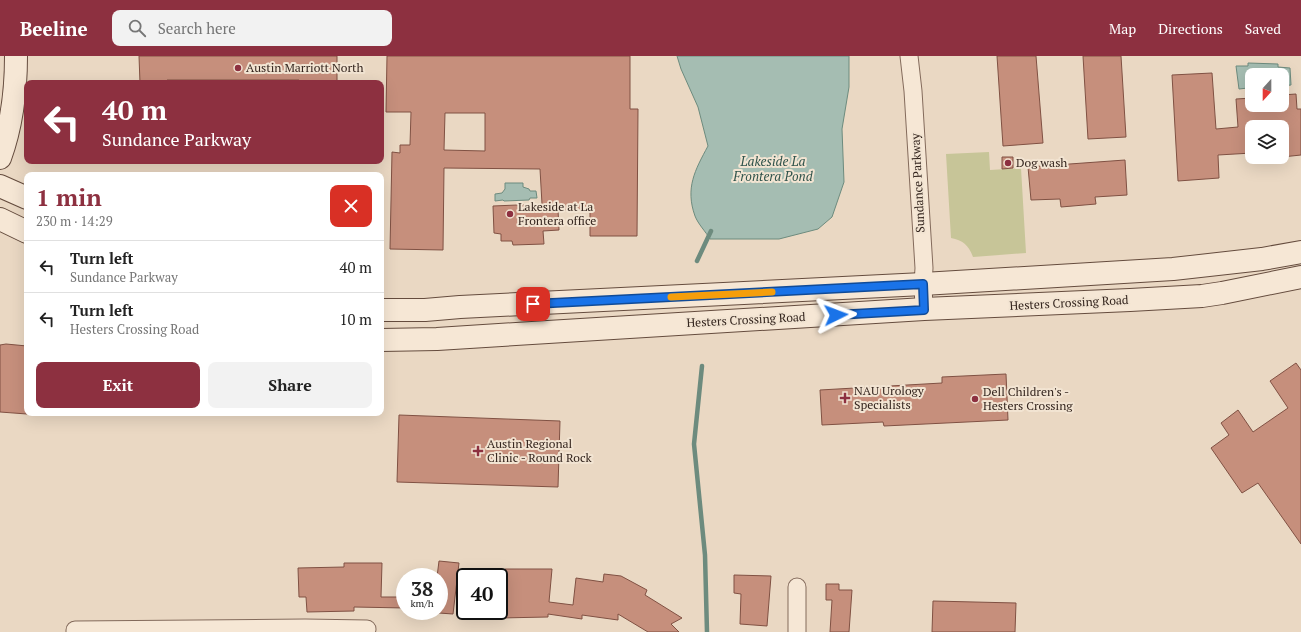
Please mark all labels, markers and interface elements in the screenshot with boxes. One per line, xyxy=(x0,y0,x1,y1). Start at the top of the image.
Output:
search box xyxy=(112,10,392,46)
text: Beeline xyxy=(20,16,88,41)
icon: search xyxy=(126,17,148,39)
text: Search here xyxy=(158,18,236,38)
text: Map xyxy=(1109,19,1136,38)
text: Directions xyxy=(1158,19,1223,38)
text: Saved xyxy=(1245,19,1281,38)
place label: Austin Marriott North xyxy=(246,60,364,75)
marker: Austin Marriott North xyxy=(233,63,243,73)
north arrow xyxy=(1245,68,1289,112)
map controls xyxy=(1245,68,1289,164)
text: 40 m xyxy=(102,91,167,128)
icon: left xyxy=(36,96,88,148)
button: layers xyxy=(1245,120,1289,164)
text: Sundance Parkway xyxy=(102,127,251,151)
street label: Sundance Parkway xyxy=(907,132,928,233)
water label: Lakeside La Frontera Pond xyxy=(732,152,814,185)
place label: Dog wash xyxy=(1016,155,1067,170)
marker: Dog wash xyxy=(1003,158,1013,168)
text: 1 min xyxy=(36,181,102,213)
button: close xyxy=(330,185,372,227)
place label: Lakeside at La Frontera office xyxy=(518,199,596,228)
marker: Lakeside at La Frontera office xyxy=(505,209,515,219)
text: 230 m · 14:29 xyxy=(36,212,113,230)
text: Turn left xyxy=(70,248,134,268)
icon: left xyxy=(36,256,58,278)
text: 40 m xyxy=(339,257,372,277)
text: Sundance Parkway xyxy=(70,268,178,286)
pin xyxy=(516,287,550,321)
street label: Hesters Crossing Road xyxy=(1009,292,1129,313)
icon: arrive xyxy=(522,293,544,315)
position arrow xyxy=(815,294,857,336)
text: Turn left xyxy=(70,300,134,320)
icon: left xyxy=(36,308,58,330)
text: 10 m xyxy=(339,309,372,329)
street label: Hesters Crossing Road xyxy=(686,309,806,330)
text: Hesters Crossing Road xyxy=(70,320,199,338)
button: Exit xyxy=(36,362,200,408)
button: Share xyxy=(208,362,372,408)
place label: NAU Urology Specialists xyxy=(854,383,925,412)
place label: Dell Children's - Hesters Crossing xyxy=(983,384,1073,413)
marker: NAU Urology Specialists xyxy=(839,392,851,404)
marker: Dell Children's - Hesters Crossing xyxy=(970,394,980,404)
place label: Austin Regional Clinic - Round Rock xyxy=(487,436,593,465)
marker: Austin Regional Clinic - Round Rock xyxy=(472,445,484,457)
speed limit sign: 40 xyxy=(456,568,508,620)
text: 38 xyxy=(411,575,433,602)
text: km/h xyxy=(410,597,434,610)

